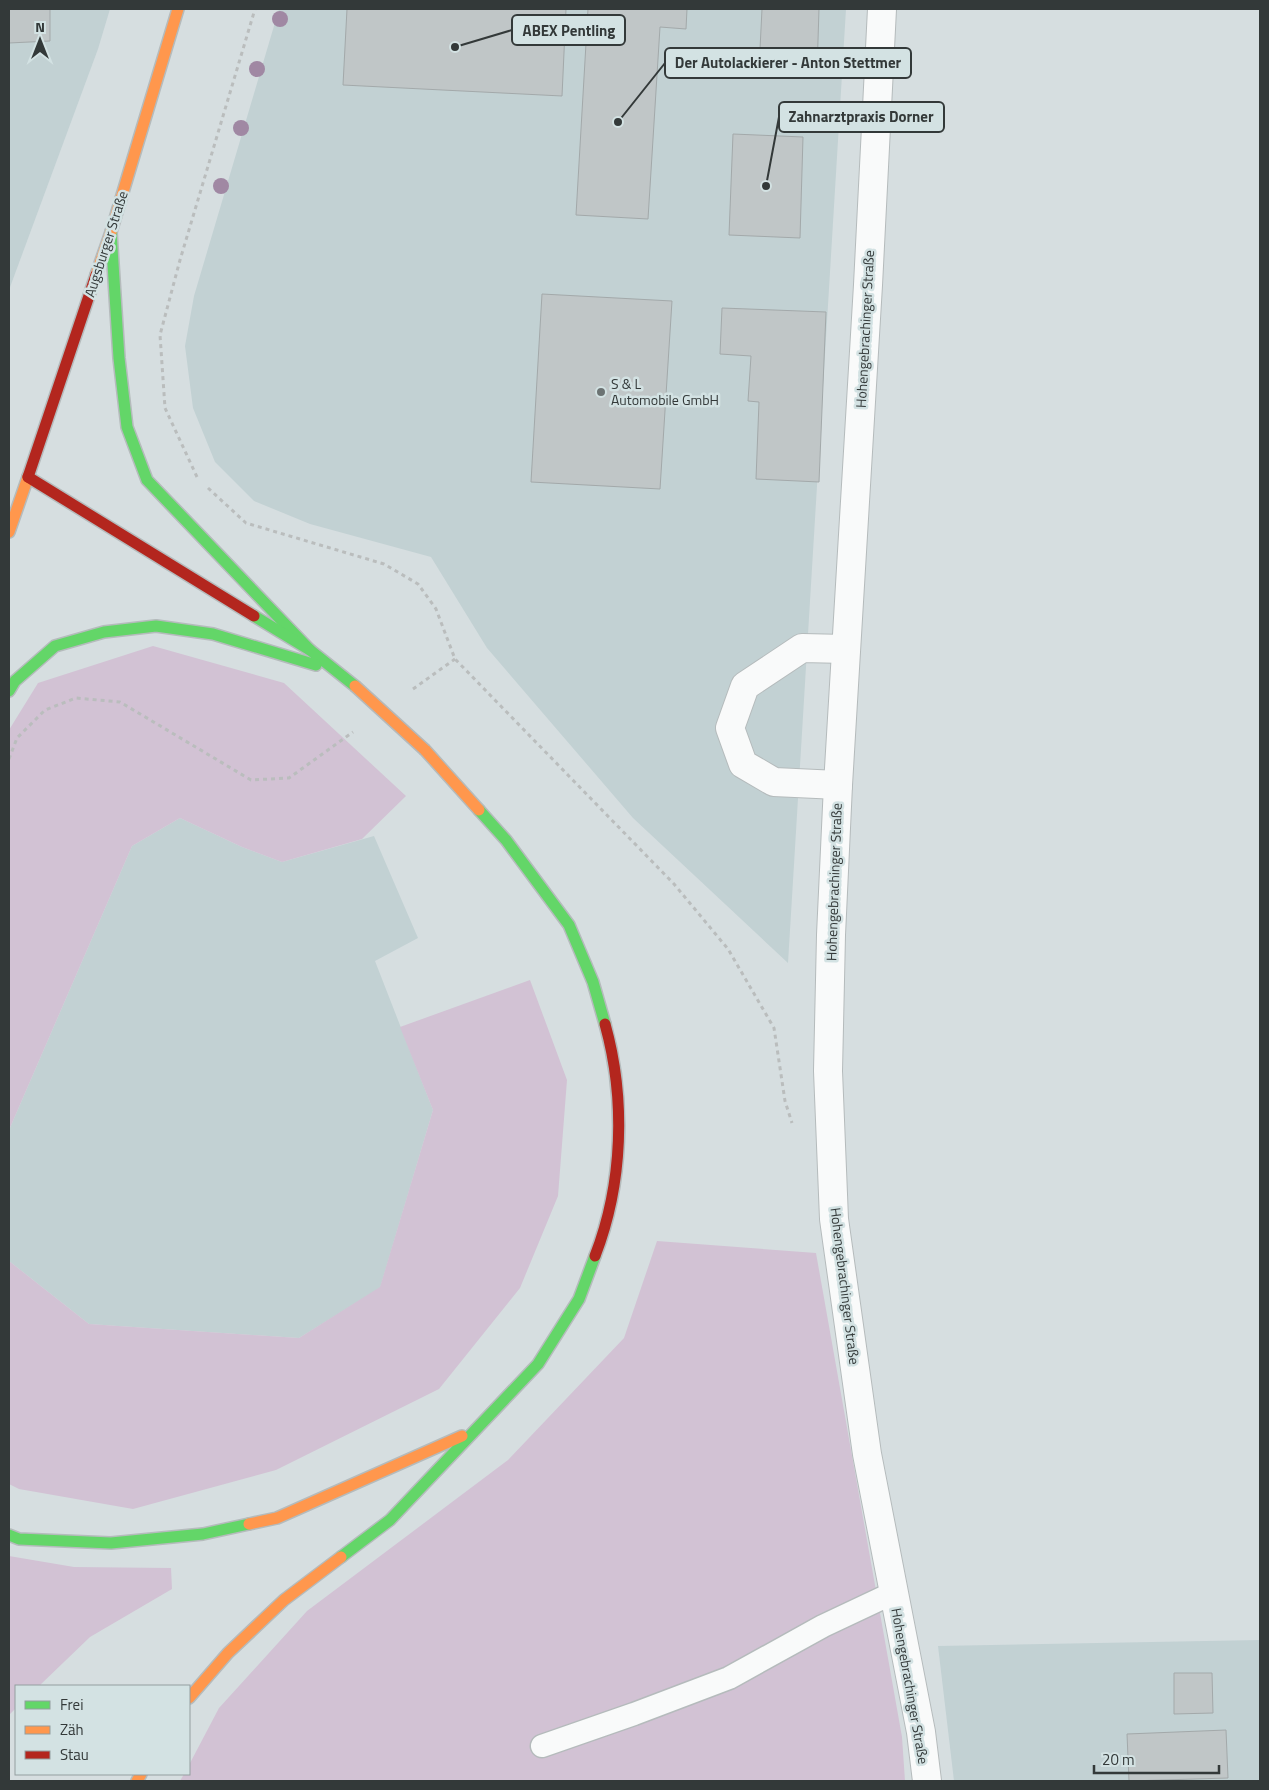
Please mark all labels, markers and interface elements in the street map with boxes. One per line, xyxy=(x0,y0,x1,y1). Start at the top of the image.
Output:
north arrow xyxy=(15,15,65,65)
callout: ABEX Pentling xyxy=(512,15,625,45)
text: N xyxy=(35,16,45,37)
text: ABEX Pentling xyxy=(523,19,615,42)
callout: Der Autolackierer - Anton Stettmer xyxy=(665,48,911,78)
text: Der Autolackierer - Anton Stettmer xyxy=(675,51,902,74)
callout: Zahnarztpraxis Dorner xyxy=(779,102,944,132)
text: Zahnarztpraxis Dorner xyxy=(788,105,934,128)
street label: Augsburger Straße xyxy=(78,188,133,300)
street label: Hohengebrachinger Straße xyxy=(850,249,879,408)
place label: S & L Automobile GmbH xyxy=(611,373,719,410)
marker: S & L Automobile GmbH xyxy=(595,386,607,398)
street label: Hohengebrachinger Straße xyxy=(820,803,847,961)
street label: Hohengebrachinger Straße xyxy=(825,1206,866,1366)
street label: Hohengebrachinger Straße xyxy=(886,1606,935,1766)
legend xyxy=(15,1685,190,1775)
text: Frei xyxy=(60,1693,83,1716)
text: Zäh xyxy=(60,1718,84,1741)
scale bar xyxy=(1094,1742,1219,1774)
text: Stau xyxy=(60,1743,89,1766)
text: 20 m xyxy=(1102,1748,1135,1771)

